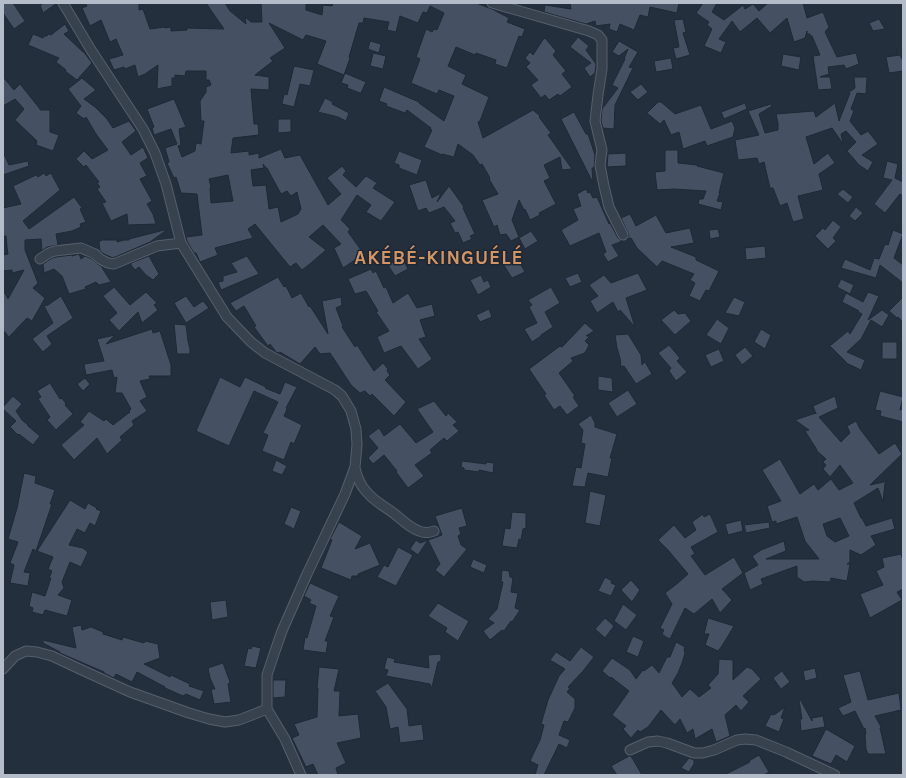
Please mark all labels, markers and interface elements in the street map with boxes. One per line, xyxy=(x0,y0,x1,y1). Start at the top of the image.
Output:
district label: AKÉBÉ-KINGUÉLÉ xyxy=(354,244,524,269)

